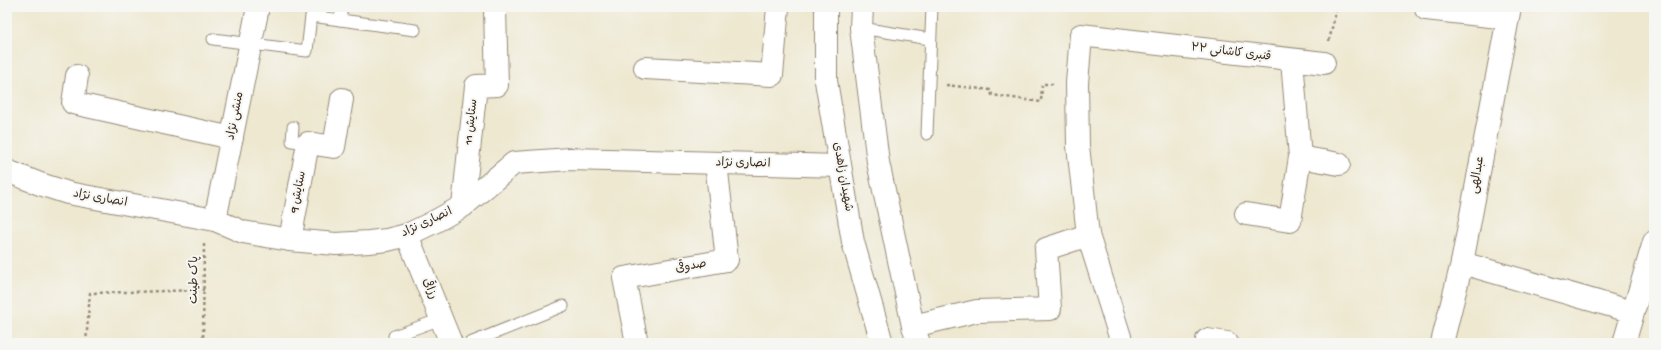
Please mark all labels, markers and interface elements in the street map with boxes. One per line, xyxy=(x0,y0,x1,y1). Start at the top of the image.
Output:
street label: قنبری کاشانی ۲۲ xyxy=(1190,41,1272,65)
street label: منشی نژاد xyxy=(224,91,248,141)
street label: ستایش 11 xyxy=(463,98,481,147)
street label: شهیدان زاهدی xyxy=(829,141,855,213)
street label: عبدالهی xyxy=(1468,155,1488,195)
street label: انصاری نژاد xyxy=(715,157,771,171)
street label: ستایش 9 xyxy=(288,170,310,215)
street label: انصاری نژاد xyxy=(72,187,128,211)
street label: انصاری نژاد xyxy=(399,205,455,241)
street label: صدوقی xyxy=(674,255,708,277)
street label: پاک طینت xyxy=(188,256,202,304)
street label: رزاقی xyxy=(419,276,441,302)

